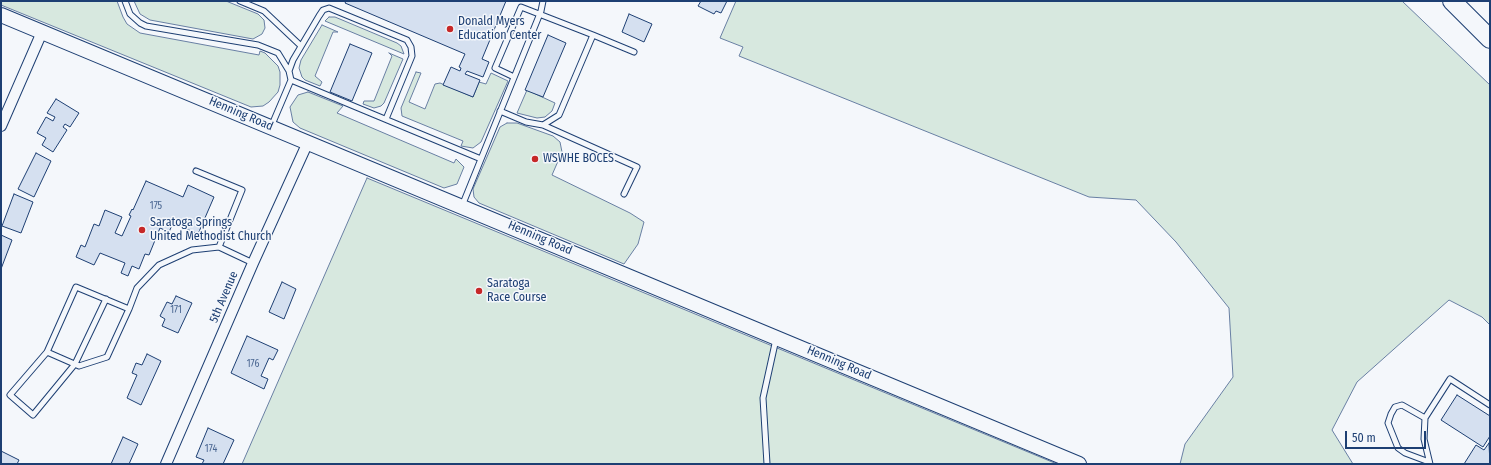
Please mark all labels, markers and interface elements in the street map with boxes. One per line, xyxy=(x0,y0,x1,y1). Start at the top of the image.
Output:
place label: Donald Myers Education Center xyxy=(458,15,541,43)
marker: Donald Myers Education Center xyxy=(445,24,455,34)
street label: Henning Road xyxy=(207,94,275,134)
place label: WSWHE BOCES xyxy=(543,152,614,166)
marker: WSWHE BOCES xyxy=(530,154,540,164)
house number: 175 xyxy=(150,200,162,212)
place label: Saratoga Springs United Methodist Church xyxy=(150,216,272,244)
street label: Henning Road xyxy=(506,218,574,258)
marker: Saratoga Springs United Methodist Church xyxy=(137,225,147,235)
street label: 5th Avenue xyxy=(207,269,241,325)
place label: Saratoga Race Course xyxy=(487,277,546,305)
marker: Saratoga Race Course xyxy=(474,286,484,296)
house number: 171 xyxy=(170,304,182,316)
street label: Henning Road xyxy=(805,343,873,383)
house number: 176 xyxy=(247,358,259,370)
scale bar xyxy=(1347,423,1428,449)
text: 50 m xyxy=(1352,431,1376,445)
house number: 174 xyxy=(205,443,217,455)

